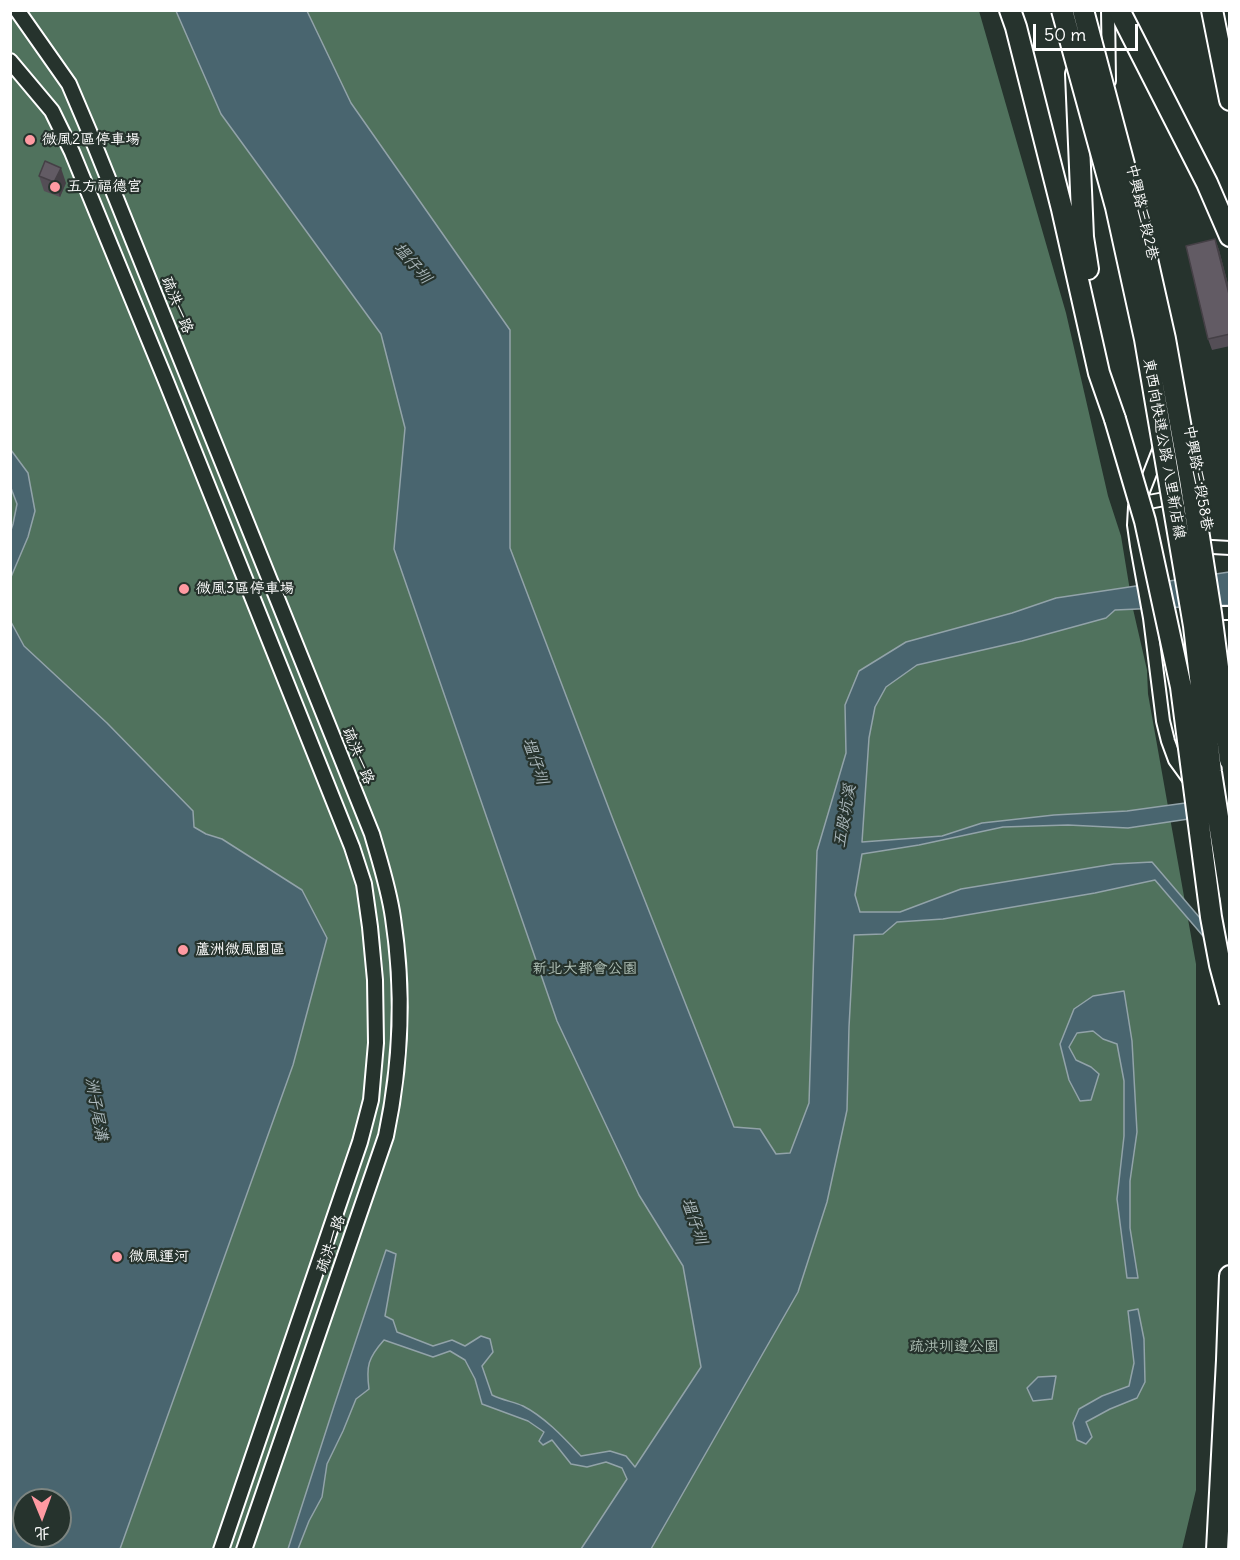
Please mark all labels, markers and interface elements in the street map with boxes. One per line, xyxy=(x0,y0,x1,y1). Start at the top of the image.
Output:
scale bar xyxy=(1036,12,1141,50)
text: 50 m xyxy=(1044,23,1086,46)
place label: 微風2區停車場 xyxy=(42,131,140,149)
marker: 微風2區停車場 xyxy=(23,133,37,147)
street label: 中興路三段2巷 xyxy=(1122,162,1162,262)
place label: 五方福德宮 xyxy=(67,178,142,196)
marker: 五方福德宮 xyxy=(48,180,62,194)
water label: 塭仔圳 xyxy=(389,239,435,287)
street label: 疏洪一路 xyxy=(157,274,197,336)
street label: 東西向快速公路 八里新店線 xyxy=(1139,357,1189,541)
street label: 中興路三段58巷 xyxy=(1180,424,1216,532)
place label: 微風3區停車場 xyxy=(196,580,295,598)
marker: 微風3區停車場 xyxy=(177,582,191,596)
street label: 疏洪一路 xyxy=(338,725,378,787)
water label: 塭仔圳 xyxy=(518,735,552,787)
water label: 五股坑溪 xyxy=(830,783,860,849)
place label: 蘆洲微風園區 xyxy=(195,941,285,959)
marker: 蘆洲微風園區 xyxy=(176,943,190,957)
park label: 新北大都會公園 xyxy=(533,960,637,978)
water label: 洲子尾溝 xyxy=(81,1076,111,1142)
water label: 塭仔圳 xyxy=(677,1195,711,1247)
street label: 疏洪一路 xyxy=(313,1213,349,1275)
place label: 微風運河 xyxy=(129,1248,189,1266)
marker: 微風運河 xyxy=(110,1250,124,1264)
park label: 疏洪圳邊公園 xyxy=(909,1338,999,1356)
north arrow xyxy=(12,1488,72,1548)
text: 北 xyxy=(34,1524,50,1544)

